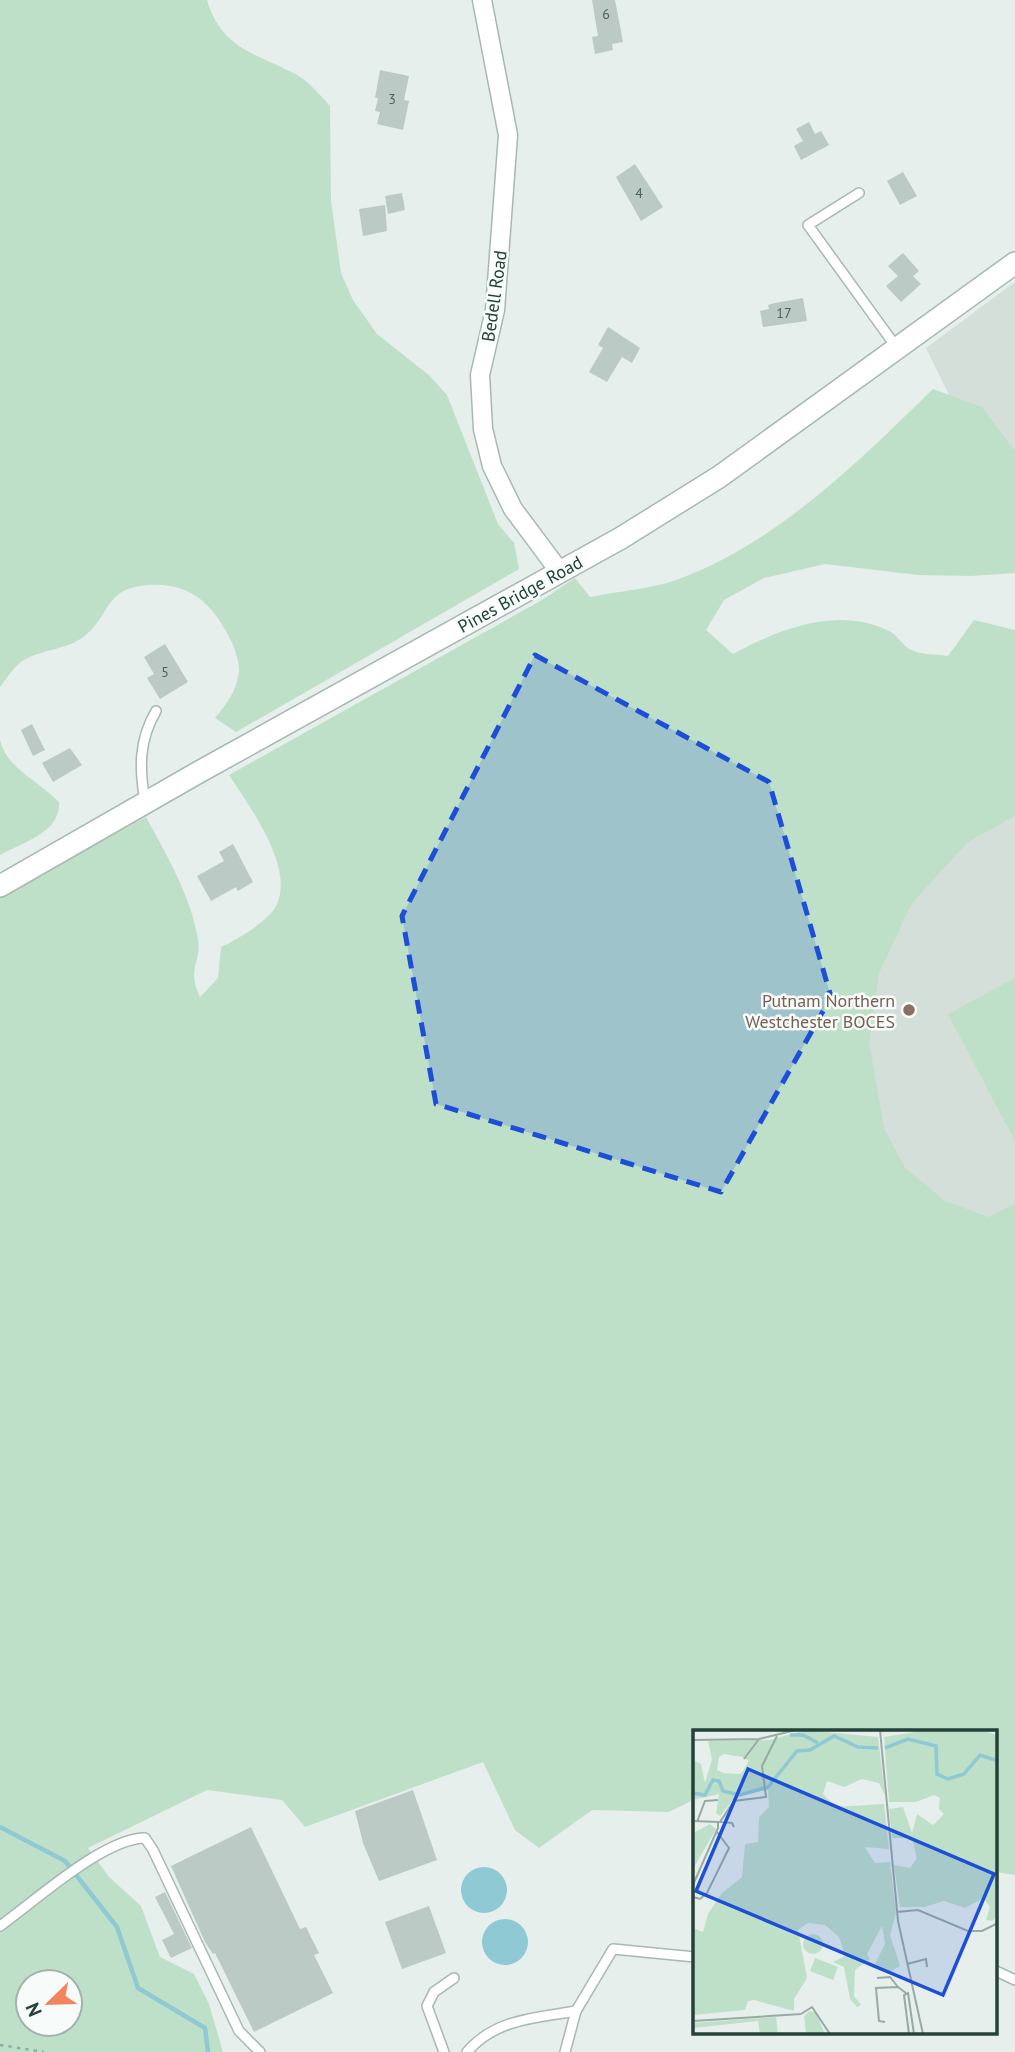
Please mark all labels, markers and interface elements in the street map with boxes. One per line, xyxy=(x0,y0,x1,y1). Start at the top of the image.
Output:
house number: 6 xyxy=(602,5,610,23)
house number: 3 xyxy=(388,90,396,108)
house number: 4 xyxy=(635,184,643,202)
street label: Bedell Road xyxy=(476,249,512,343)
house number: 17 xyxy=(776,304,792,322)
street label: Pines Bridge Road xyxy=(454,550,586,638)
house number: 5 xyxy=(161,663,169,681)
place label: Putnam Northern Westchester BOCES xyxy=(745,989,895,1033)
marker: Putnam Northern Westchester BOCES xyxy=(901,1002,917,1018)
inset map xyxy=(693,1730,998,2035)
north arrow xyxy=(14,1968,84,2038)
text: N xyxy=(20,1999,47,2020)

